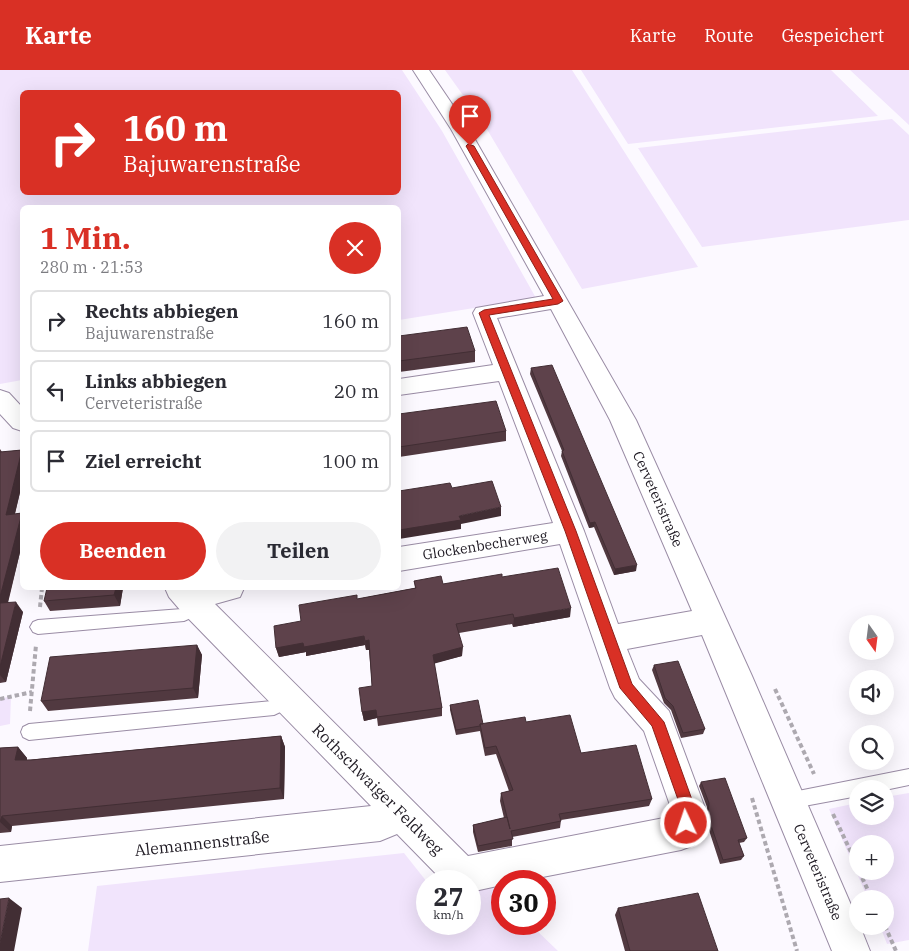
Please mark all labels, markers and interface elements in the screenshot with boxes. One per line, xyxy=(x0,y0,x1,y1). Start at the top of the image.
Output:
text: Karte xyxy=(25,19,92,51)
text: Karte xyxy=(630,24,676,47)
text: Route xyxy=(704,24,753,47)
text: Gespeichert xyxy=(781,24,884,47)
pin xyxy=(449,95,491,146)
icon: arrive xyxy=(456,102,484,130)
text: 160 m xyxy=(123,105,228,151)
icon: right xyxy=(40,110,105,175)
text: Bajuwarenstraße xyxy=(123,149,301,178)
text: 1 Min. xyxy=(40,218,131,257)
button: close xyxy=(329,222,381,274)
text: 280 m · 21:53 xyxy=(40,257,143,277)
text: Rechts abbiegen xyxy=(85,299,239,323)
icon: right xyxy=(42,307,70,335)
text: 160 m xyxy=(322,309,379,333)
text: Bajuwarenstraße xyxy=(85,323,214,343)
text: Links abbiegen xyxy=(85,369,227,393)
icon: left xyxy=(42,377,70,405)
text: 20 m xyxy=(334,379,379,403)
text: Cerveteristraße xyxy=(85,393,203,413)
icon: arrive xyxy=(42,447,70,475)
street label: Cerveteristraße xyxy=(629,448,687,550)
text: Ziel erreicht xyxy=(85,449,201,473)
text: 100 m xyxy=(322,449,379,473)
button: Beenden xyxy=(40,522,206,580)
button: Teilen xyxy=(216,522,381,580)
street label: Glockenbecherweg xyxy=(421,526,549,564)
north arrow xyxy=(849,615,894,660)
map controls xyxy=(849,615,894,935)
button: sound xyxy=(849,670,894,715)
street label: Rothschwaiger Feldweg xyxy=(308,719,448,859)
button: search xyxy=(849,725,894,770)
button: layers xyxy=(849,780,894,825)
position arrow xyxy=(659,796,711,848)
street label: Cerveteristraße xyxy=(790,821,846,923)
street label: Alemannenstraße xyxy=(134,826,270,860)
button: + xyxy=(849,835,894,880)
speed limit sign: 30 xyxy=(491,870,556,935)
text: 27 xyxy=(433,880,464,913)
button: − xyxy=(849,890,894,935)
text: km/h xyxy=(433,907,464,922)

